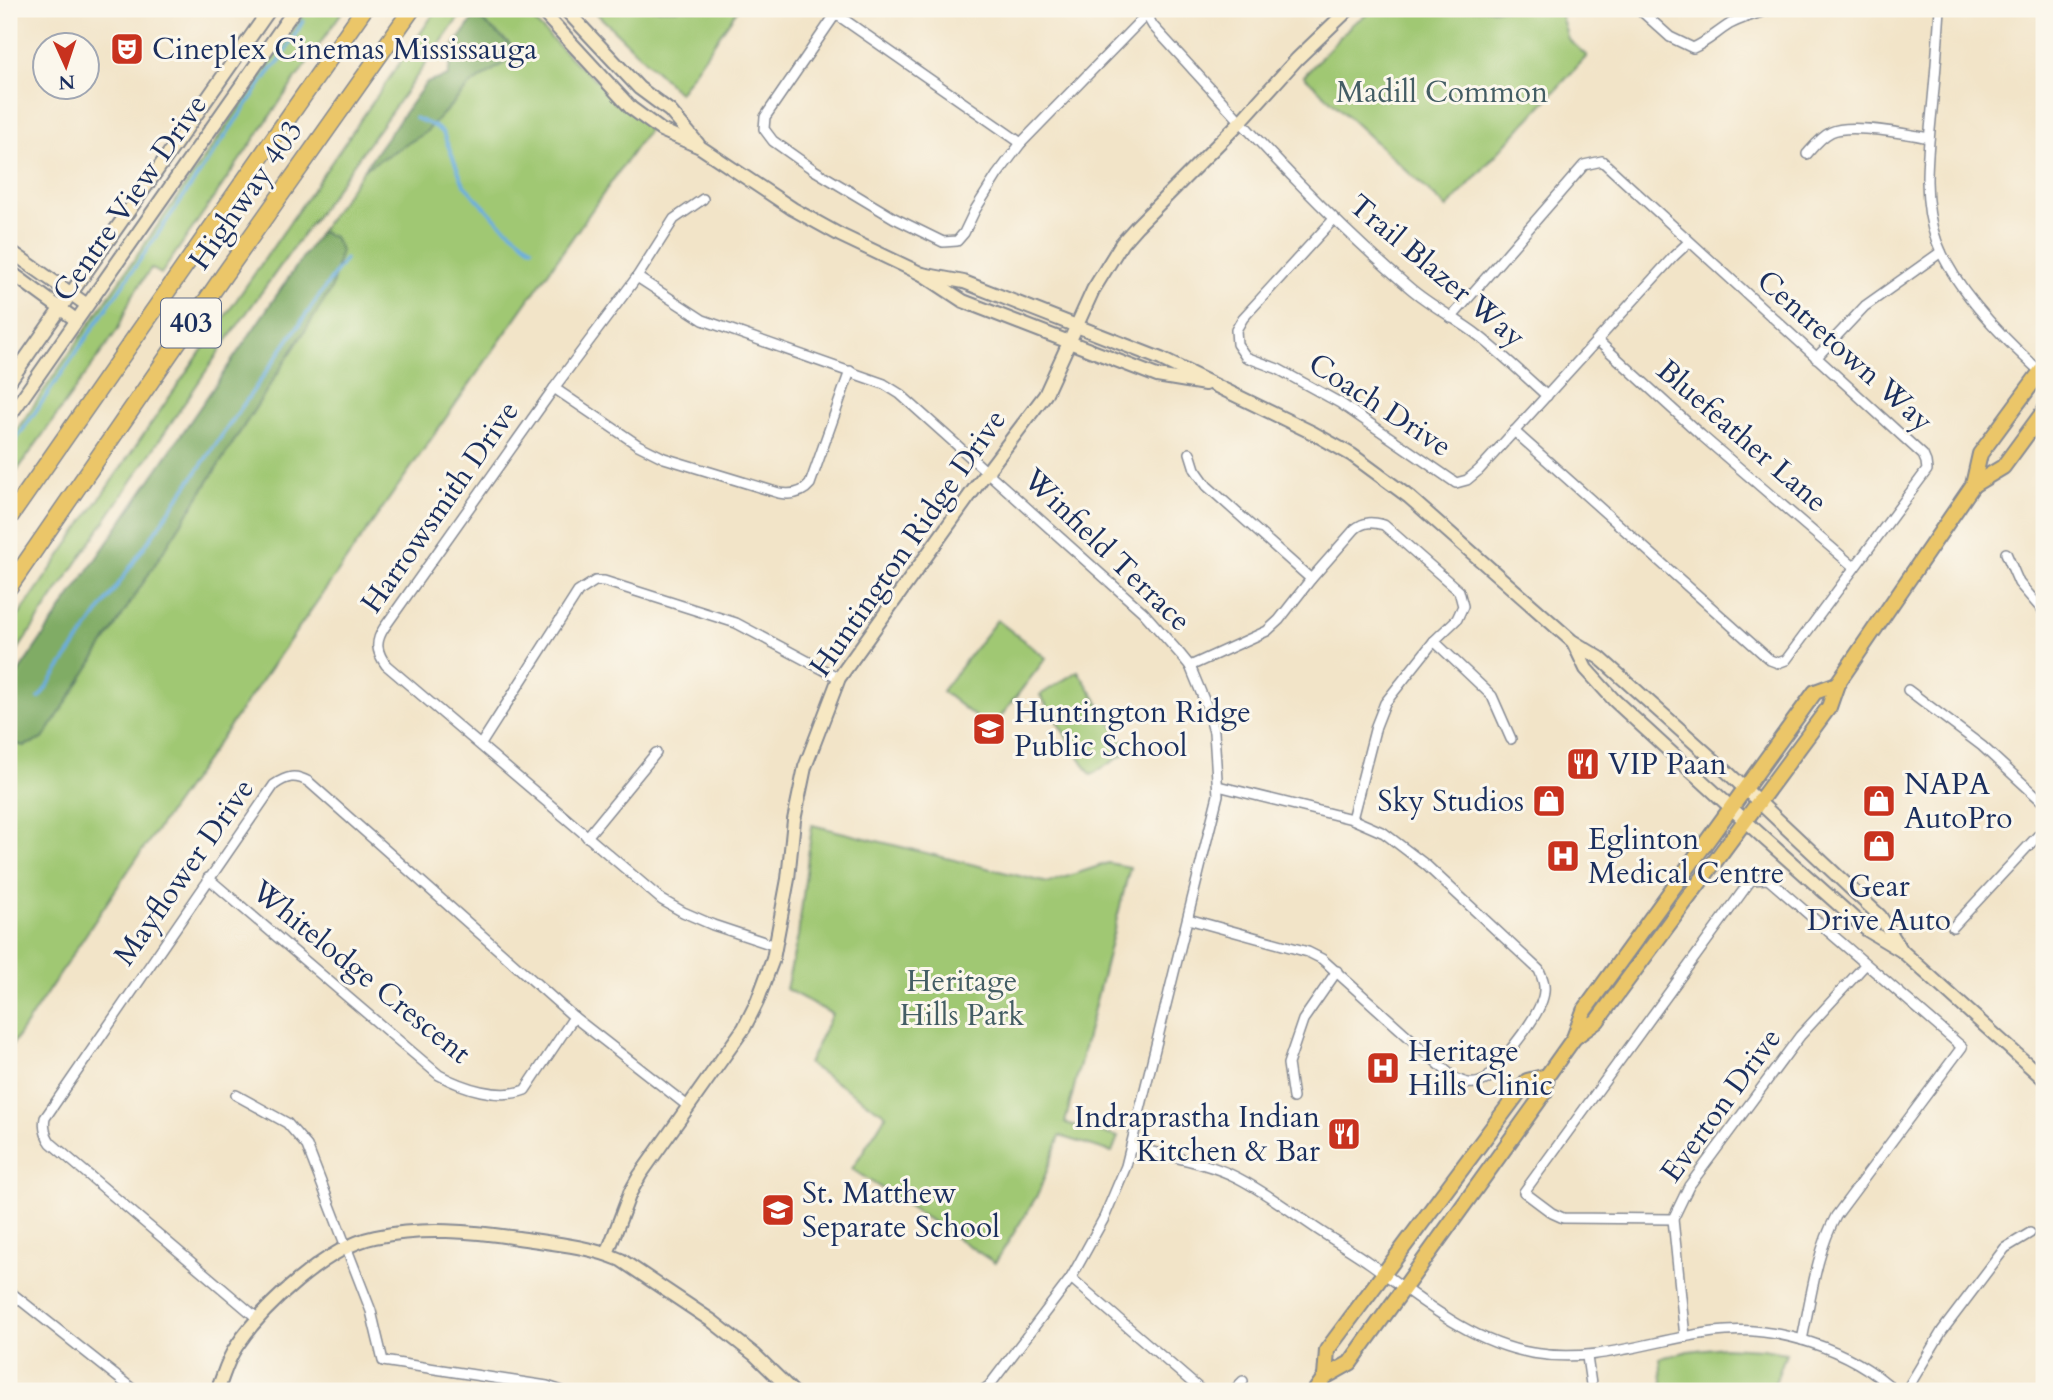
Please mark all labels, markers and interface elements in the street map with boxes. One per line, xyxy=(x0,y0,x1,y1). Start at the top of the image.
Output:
place label: Cineplex Cinemas Mississauga xyxy=(152,29,537,70)
theatre icon: Cineplex Cinemas Mississauga xyxy=(108,30,146,68)
north arrow xyxy=(32,32,102,102)
text: N xyxy=(57,69,76,95)
park label: Madill Common xyxy=(1336,72,1548,113)
street label: Centre View Drive xyxy=(43,86,217,310)
street label: Highway 403 xyxy=(179,112,313,278)
street label: Trail Blazer Way xyxy=(1340,185,1534,357)
street label: Centretown Way xyxy=(1748,261,1942,441)
road number: 403 xyxy=(161,298,221,348)
street label: Coach Drive xyxy=(1301,343,1459,467)
street label: Bluefeather Lane xyxy=(1648,350,1836,522)
street label: Harrowsmith Drive xyxy=(351,393,529,621)
street label: Huntington Ridge Drive xyxy=(800,401,1016,685)
street label: Winfield Terrace xyxy=(1013,459,1200,641)
place label: Huntington Ridge Public School xyxy=(1014,692,1251,767)
school or university icon: Huntington Ridge Public School xyxy=(970,710,1008,748)
place label: VIP Paan xyxy=(1608,744,1727,785)
restaurant icon: VIP Paan xyxy=(1564,745,1602,783)
place label: NAPA AutoPro xyxy=(1904,764,2012,839)
street label: Mayflower Drive xyxy=(104,770,264,974)
place label: Sky Studios xyxy=(1377,781,1524,822)
shop icon: Sky Studios xyxy=(1530,782,1568,820)
shop icon: NAPA AutoPro xyxy=(1860,782,1898,820)
place label: Eglinton Medical Centre xyxy=(1588,819,1784,894)
shop icon: Gear Drive Auto xyxy=(1860,827,1898,865)
hospital icon: Eglinton Medical Centre xyxy=(1544,837,1582,875)
place label: Gear Drive Auto xyxy=(1807,866,1951,941)
street label: Whitelodge Crescent xyxy=(242,870,480,1073)
park label: Heritage Hills Park xyxy=(900,961,1024,1036)
street label: Everton Drive xyxy=(1651,1019,1791,1191)
place label: Heritage Hills Clinic xyxy=(1408,1031,1553,1106)
hospital icon: Heritage Hills Clinic xyxy=(1364,1049,1402,1087)
place label: Indraprastha Indian Kitchen & Bar xyxy=(1074,1097,1320,1172)
restaurant icon: Indraprastha Indian Kitchen & Bar xyxy=(1325,1115,1363,1153)
place label: St. Matthew Separate School xyxy=(802,1173,1000,1248)
school or university icon: St. Matthew Separate School xyxy=(759,1191,797,1229)

